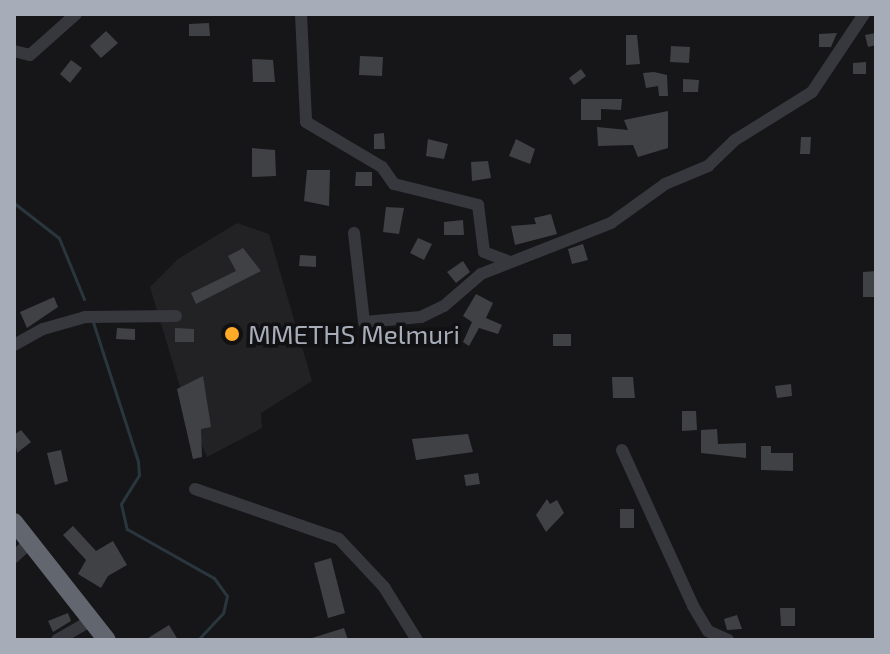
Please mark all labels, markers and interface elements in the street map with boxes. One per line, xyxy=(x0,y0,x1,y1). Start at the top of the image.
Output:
place label: MMETHS Melmuri xyxy=(248,318,460,350)
marker: MMETHS Melmuri xyxy=(223,325,241,343)

